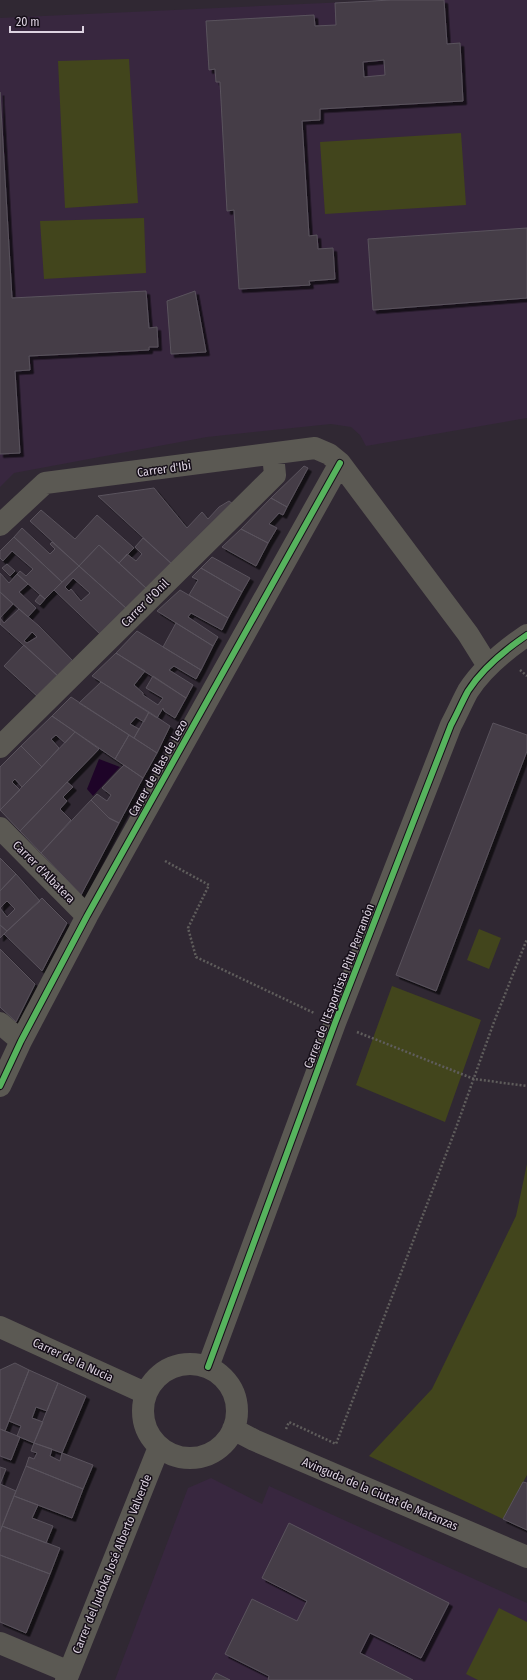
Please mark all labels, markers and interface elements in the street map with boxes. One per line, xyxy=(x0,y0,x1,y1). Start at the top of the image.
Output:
scale bar xyxy=(10,8,83,34)
text: 20 m xyxy=(16,15,40,29)
street label: Carrer d'Ibi xyxy=(136,458,192,480)
street label: Carrer d'Onil xyxy=(118,576,172,630)
street label: Carrer de Blas de Lezo xyxy=(126,717,190,819)
street label: Carrer d'Albatera xyxy=(10,838,78,906)
street label: Carrer de l'Esportista Pitu Perramón xyxy=(301,902,377,1070)
street label: Carrer de la Nucia xyxy=(30,1335,116,1385)
street label: Avinguda de la Ciutat de Matanzas xyxy=(300,1455,460,1533)
street label: Carrer del Judoka José Alberto Valverde xyxy=(70,1472,154,1656)

